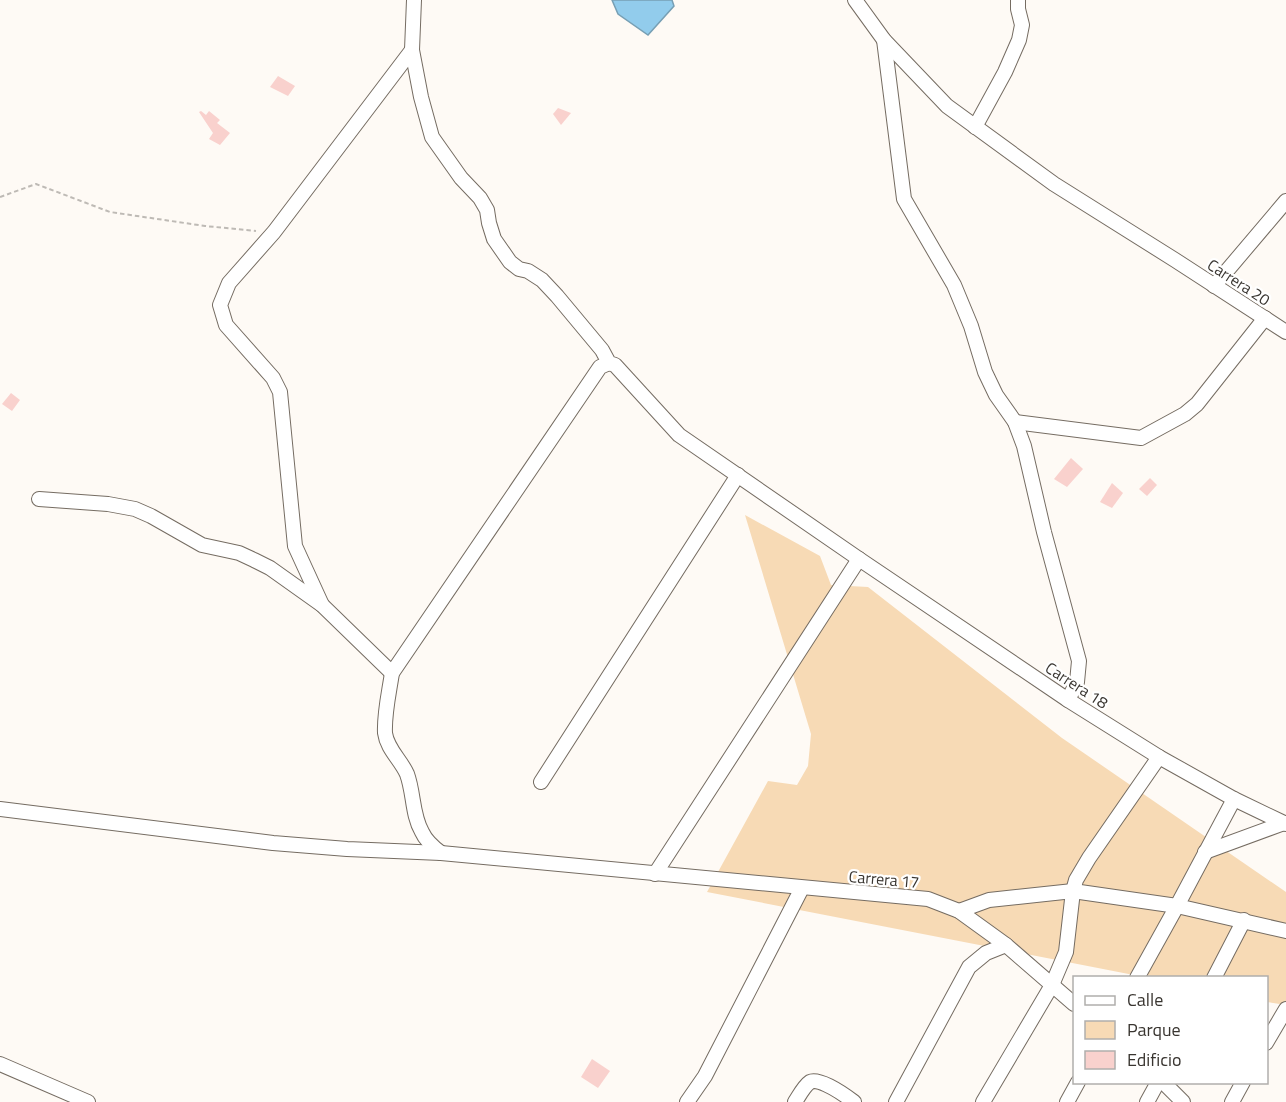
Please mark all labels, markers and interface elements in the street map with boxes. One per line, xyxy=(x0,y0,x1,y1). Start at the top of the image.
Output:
street label: Carrera 20 xyxy=(1203,253,1275,311)
street label: Carrera 18 xyxy=(1041,656,1113,714)
street label: Carrera 17 xyxy=(848,864,920,894)
legend xyxy=(1073,976,1268,1084)
text: Calle xyxy=(1127,986,1163,1013)
text: Parque xyxy=(1127,1016,1181,1043)
text: Edificio xyxy=(1127,1046,1181,1073)

